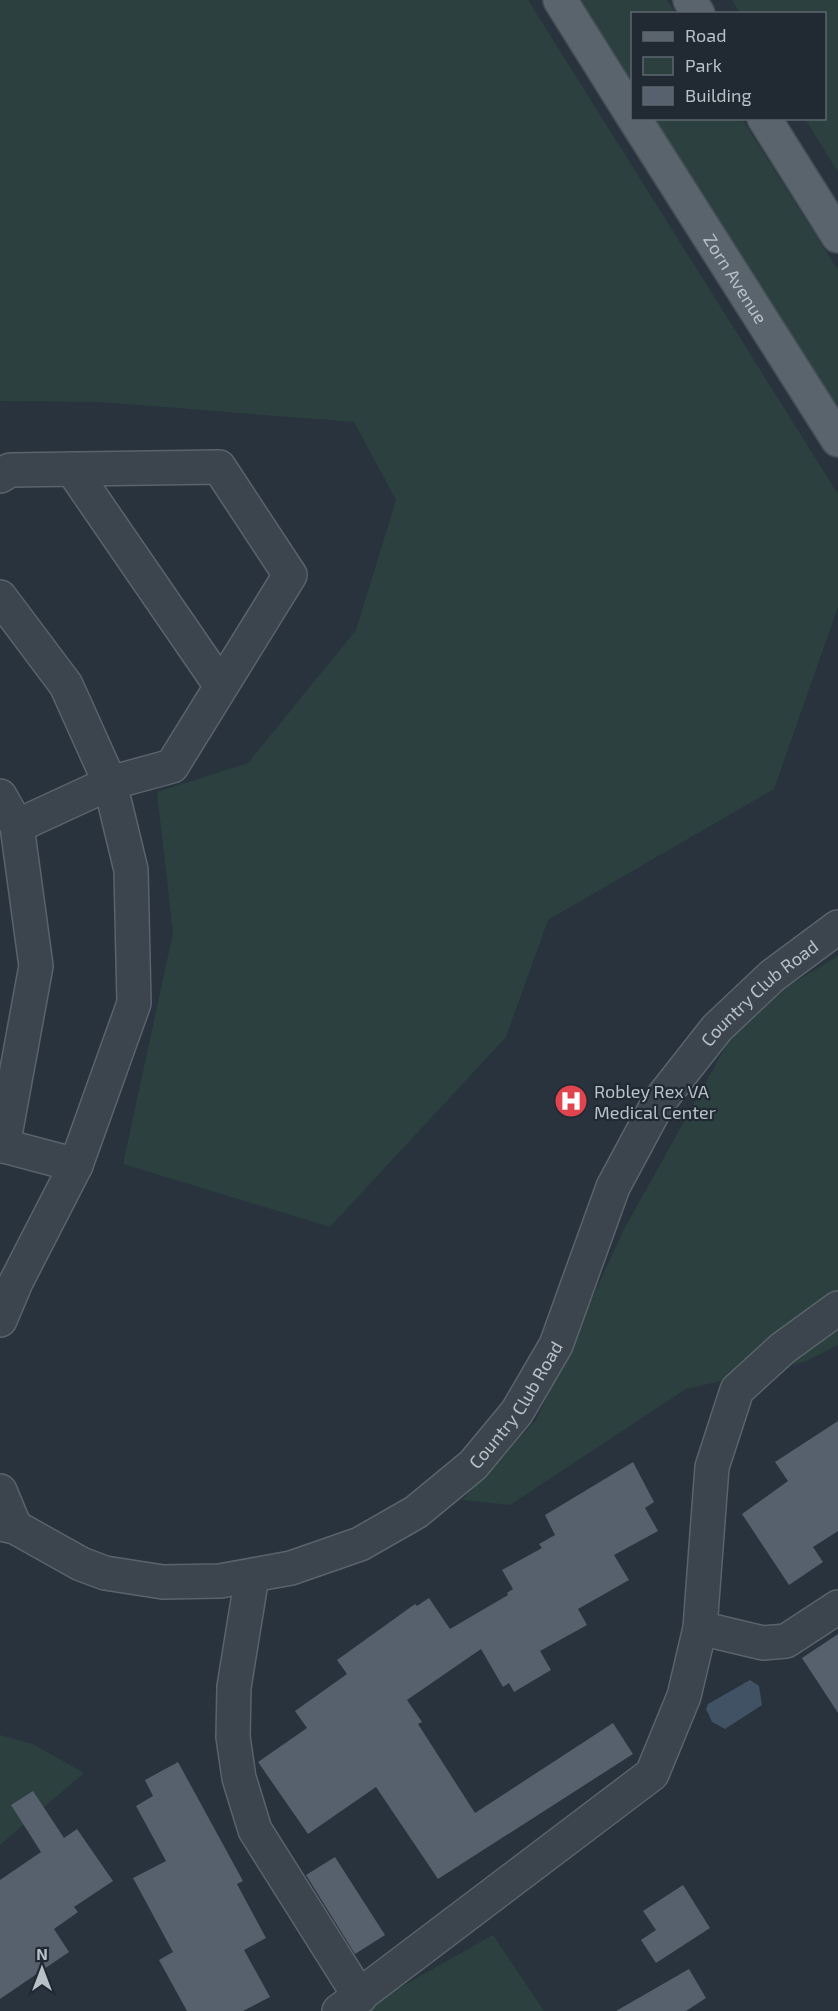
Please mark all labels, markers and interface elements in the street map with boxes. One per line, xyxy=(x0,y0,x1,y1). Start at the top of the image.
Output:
legend xyxy=(631,12,826,120)
text: Road xyxy=(685,24,726,46)
text: Park xyxy=(685,54,722,76)
text: Building xyxy=(685,84,752,106)
street label: Zorn Avenue xyxy=(699,229,772,328)
street label: Country Club Road xyxy=(696,935,822,1051)
place label: Robley Rex VA Medical Center xyxy=(594,1080,716,1123)
hospital icon: Robley Rex VA Medical Center xyxy=(553,1083,589,1119)
street label: Country Club Road xyxy=(464,1337,567,1473)
north arrow xyxy=(12,1939,72,1999)
text: N xyxy=(36,1944,48,1963)

